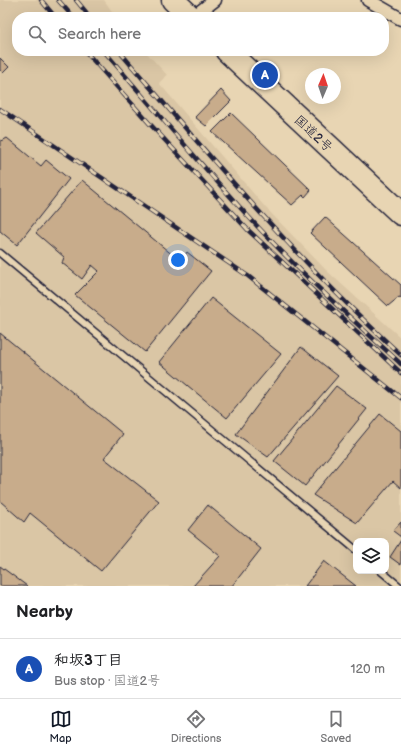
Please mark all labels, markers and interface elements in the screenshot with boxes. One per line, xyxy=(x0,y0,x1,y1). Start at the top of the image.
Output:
search box xyxy=(12,12,389,56)
icon: search xyxy=(26,23,48,45)
text: Search here xyxy=(58,25,141,44)
pin: A xyxy=(252,60,278,90)
north arrow xyxy=(305,68,341,104)
street label: 国道2号 xyxy=(291,112,336,155)
your location xyxy=(168,250,188,270)
map controls xyxy=(353,538,389,574)
button: layers xyxy=(353,538,389,574)
text: Nearby xyxy=(16,602,73,622)
text: 和坂3丁目 xyxy=(54,651,123,670)
text: A xyxy=(25,661,33,677)
text: 120 m xyxy=(350,661,385,677)
text: Bus stop · 国道2号 xyxy=(54,673,160,689)
tab: Map xyxy=(50,708,72,745)
tab: Directions xyxy=(171,708,221,745)
tab: Saved xyxy=(321,708,351,745)

